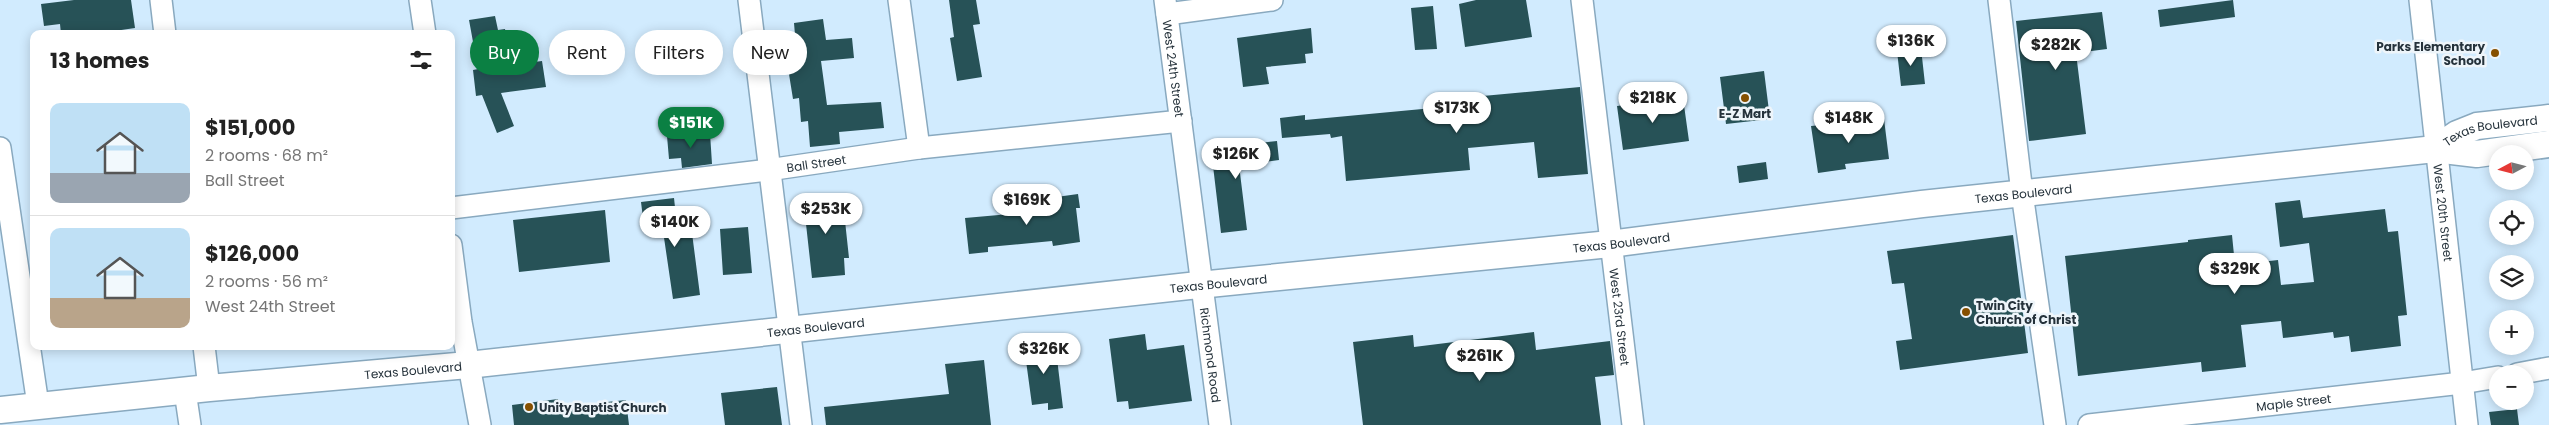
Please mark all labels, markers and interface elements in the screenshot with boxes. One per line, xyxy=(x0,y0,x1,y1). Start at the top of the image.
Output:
street label: West 24th Street xyxy=(1159,19,1189,118)
pin: $136K xyxy=(1876,24,1946,67)
pin: $282K xyxy=(2021,28,2091,71)
text: $136K xyxy=(1887,29,1935,52)
chip: Buy xyxy=(470,30,539,75)
chip: Rent xyxy=(549,30,625,75)
chip: Filters xyxy=(635,30,723,75)
chip: New xyxy=(733,30,807,75)
text: $282K xyxy=(2031,33,2081,56)
place label: Parks Elementary School xyxy=(2376,38,2485,69)
text: 13 homes xyxy=(50,46,149,75)
icon: filters xyxy=(407,46,435,74)
marker: Parks Elementary School xyxy=(2489,47,2501,59)
pin: $218K xyxy=(1618,82,1688,124)
text: $218K xyxy=(1629,86,1677,109)
pin: $173K xyxy=(1422,92,1492,134)
marker: E-Z Mart xyxy=(1739,92,1751,104)
text: $173K xyxy=(1434,96,1480,119)
pin: $148K xyxy=(1814,102,1884,144)
place label: E-Z Mart xyxy=(1719,105,1771,122)
pin: $151K xyxy=(656,106,726,149)
text: $148K xyxy=(1825,106,1873,129)
text: $151K xyxy=(669,111,713,134)
street label: Texas Boulevard xyxy=(2439,111,2538,150)
text: $151,000 xyxy=(205,113,295,142)
icon: home xyxy=(90,123,150,183)
pin: $126K xyxy=(1201,138,1271,180)
text: $126K xyxy=(1212,142,1260,165)
text: 2 rooms · 68 m² xyxy=(205,144,328,167)
north arrow xyxy=(2489,145,2534,190)
map controls xyxy=(2489,145,2534,410)
street label: Ball Street xyxy=(785,150,847,176)
street label: West 20th Street xyxy=(2430,163,2457,262)
text: Ball Street xyxy=(205,169,285,192)
street label: Texas Boulevard xyxy=(1974,179,2073,207)
pin: $169K xyxy=(992,184,1062,226)
text: $169K xyxy=(1003,188,1051,211)
pin: $253K xyxy=(791,192,861,235)
text: $253K xyxy=(801,197,851,220)
button: locate xyxy=(2489,200,2534,245)
pin: $140K xyxy=(640,206,710,248)
text: $140K xyxy=(651,210,699,233)
street label: Texas Boulevard xyxy=(1572,228,1671,256)
text: $126,000 xyxy=(205,239,299,268)
icon: home xyxy=(90,248,150,308)
pin: $329K xyxy=(2200,252,2270,295)
button: layers xyxy=(2489,255,2534,300)
text: $329K xyxy=(2210,257,2260,280)
street label: West 23rd Street xyxy=(1606,267,1634,366)
text: 2 rooms · 56 m² xyxy=(205,270,328,293)
street label: Texas Boulevard xyxy=(1169,270,1268,297)
text: West 24th Street xyxy=(205,295,335,318)
place label: Twin City Church of Christ xyxy=(1976,297,2076,328)
marker: Twin City Church of Christ xyxy=(1960,306,1972,318)
street label: Richmond Road xyxy=(1196,307,1226,404)
button: + xyxy=(2489,310,2534,355)
street label: Texas Boulevard xyxy=(766,313,865,341)
pin: $326K xyxy=(1009,332,1079,375)
text: $326K xyxy=(1019,337,1069,360)
pin: $261K xyxy=(1445,340,1515,382)
text: $261K xyxy=(1456,344,1504,367)
street label: Texas Boulevard xyxy=(364,357,463,383)
button: − xyxy=(2489,365,2534,410)
street label: Maple Street xyxy=(2255,389,2332,415)
place label: Unity Baptist Church xyxy=(539,399,667,416)
marker: Unity Baptist Church xyxy=(523,401,535,413)

